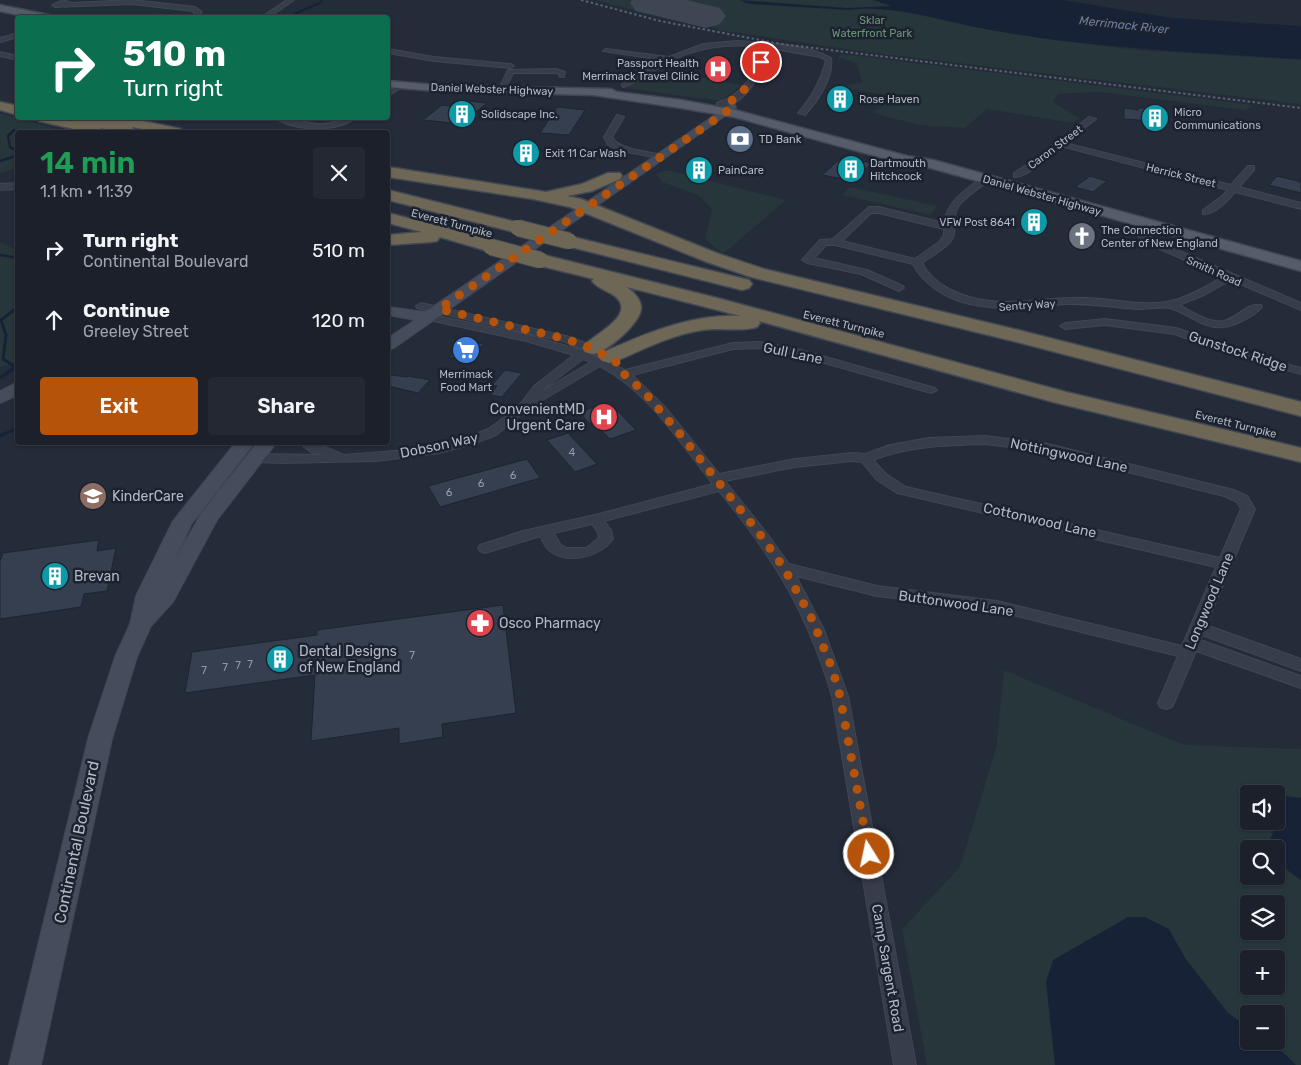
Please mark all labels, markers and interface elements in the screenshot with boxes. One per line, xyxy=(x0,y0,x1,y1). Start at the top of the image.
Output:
water label: Merrimack River xyxy=(1078,13,1170,37)
park label: Sklar Waterfront Park xyxy=(832,14,912,40)
text: 510 m xyxy=(123,33,226,75)
icon: right xyxy=(40,35,105,100)
pin xyxy=(740,41,782,83)
icon: arrive xyxy=(747,48,775,76)
hospital icon: Passport Health Merrimack Travel Clinic xyxy=(703,54,733,84)
place label: Passport Health Merrimack Travel Clinic xyxy=(582,57,699,83)
text: Turn right xyxy=(123,75,223,102)
street label: Daniel Webster Highway xyxy=(430,81,554,98)
building icon: Rose Haven xyxy=(825,84,855,114)
place label: Rose Haven xyxy=(859,93,919,106)
building icon: Solidscape Inc. xyxy=(447,99,477,129)
building icon: Micro Communications xyxy=(1140,103,1170,133)
place label: Micro Communications xyxy=(1174,106,1261,132)
place label: Solidscape Inc. xyxy=(481,108,558,121)
street label: Caron Street xyxy=(1025,122,1086,172)
bank icon: TD Bank xyxy=(725,124,755,154)
place label: TD Bank xyxy=(759,133,802,146)
building icon: Exit 11 Car Wash xyxy=(511,138,541,168)
text: 14 min xyxy=(40,145,136,181)
button: close xyxy=(313,147,365,199)
place label: Exit 11 Car Wash xyxy=(545,147,626,160)
building icon: Dartmouth Hitchcock xyxy=(836,154,866,184)
building icon: PainCare xyxy=(684,155,714,185)
place label: Dartmouth Hitchcock xyxy=(870,157,926,183)
street label: Herrick Street xyxy=(1145,161,1218,191)
place label: PainCare xyxy=(718,164,764,177)
street label: Daniel Webster Highway xyxy=(981,172,1103,219)
text: 1.1 km · 11:39 xyxy=(40,182,133,201)
street label: Everett Turnpike xyxy=(410,206,494,241)
building icon: VFW Post 8641 xyxy=(1019,207,1049,237)
place label: VFW Post 8641 xyxy=(939,216,1015,229)
church icon: The Connection Center of New England xyxy=(1067,221,1097,251)
place label: The Connection Center of New England xyxy=(1101,224,1218,250)
text: Turn right xyxy=(83,229,178,252)
icon: right xyxy=(40,236,68,264)
text: 510 m xyxy=(312,239,365,262)
text: Continental Boulevard xyxy=(83,252,249,271)
street label: Smith Road xyxy=(1184,254,1243,289)
street label: Sentry Way xyxy=(998,297,1056,314)
text: Continue xyxy=(83,299,170,322)
icon: ahead xyxy=(40,306,68,334)
street label: Everett Turnpike xyxy=(802,308,886,341)
text: 120 m xyxy=(312,309,365,332)
text: Greeley Street xyxy=(83,322,189,341)
street label: Gunstock Ridge xyxy=(1187,328,1289,375)
supermarket icon: Merrimack Food Mart xyxy=(451,335,481,365)
street label: Gull Lane xyxy=(762,339,824,368)
place label: Merrimack Food Mart xyxy=(439,368,493,394)
button: Exit xyxy=(40,377,198,435)
button: Share xyxy=(208,377,365,435)
place label: ConvenientMD Urgent Care xyxy=(490,401,585,434)
hospital icon: ConvenientMD Urgent Care xyxy=(589,402,619,432)
street label: Everett Turnpike xyxy=(1194,408,1278,441)
street label: Dobson Way xyxy=(399,429,480,462)
street label: Nottingwood Lane xyxy=(1009,435,1129,476)
house number: 4 xyxy=(569,446,576,459)
house number: 6 xyxy=(510,469,517,482)
house number: 6 xyxy=(478,477,485,490)
school or university icon: KinderCare xyxy=(78,481,108,511)
house number: 6 xyxy=(446,486,453,499)
place label: KinderCare xyxy=(112,488,184,505)
street label: Cottonwood Lane xyxy=(982,499,1098,542)
street label: Longwood Lane xyxy=(1181,550,1238,652)
building icon: Brevan xyxy=(40,561,70,591)
place label: Brevan xyxy=(74,568,120,585)
street label: Buttonwood Lane xyxy=(897,587,1015,620)
pharmacy icon: Osco Pharmacy xyxy=(465,608,495,638)
place label: Osco Pharmacy xyxy=(499,615,601,632)
place label: Dental Designs of New England xyxy=(299,643,400,676)
building icon: Dental Designs of New England xyxy=(265,644,295,674)
house number: 7 xyxy=(409,649,415,662)
house number: 7 xyxy=(247,658,253,671)
house number: 7 xyxy=(235,659,241,672)
house number: 7 xyxy=(222,661,228,674)
house number: 7 xyxy=(201,664,207,677)
street label: Continental Boulevard xyxy=(50,759,103,925)
map controls xyxy=(1240,785,1285,1050)
button: sound xyxy=(1240,785,1285,830)
position arrow xyxy=(842,827,894,879)
button: search xyxy=(1240,840,1285,885)
button: layers xyxy=(1240,895,1285,940)
street label: Camp Sargent Road xyxy=(868,903,907,1033)
button: + xyxy=(1240,950,1285,995)
button: − xyxy=(1240,1005,1285,1050)

